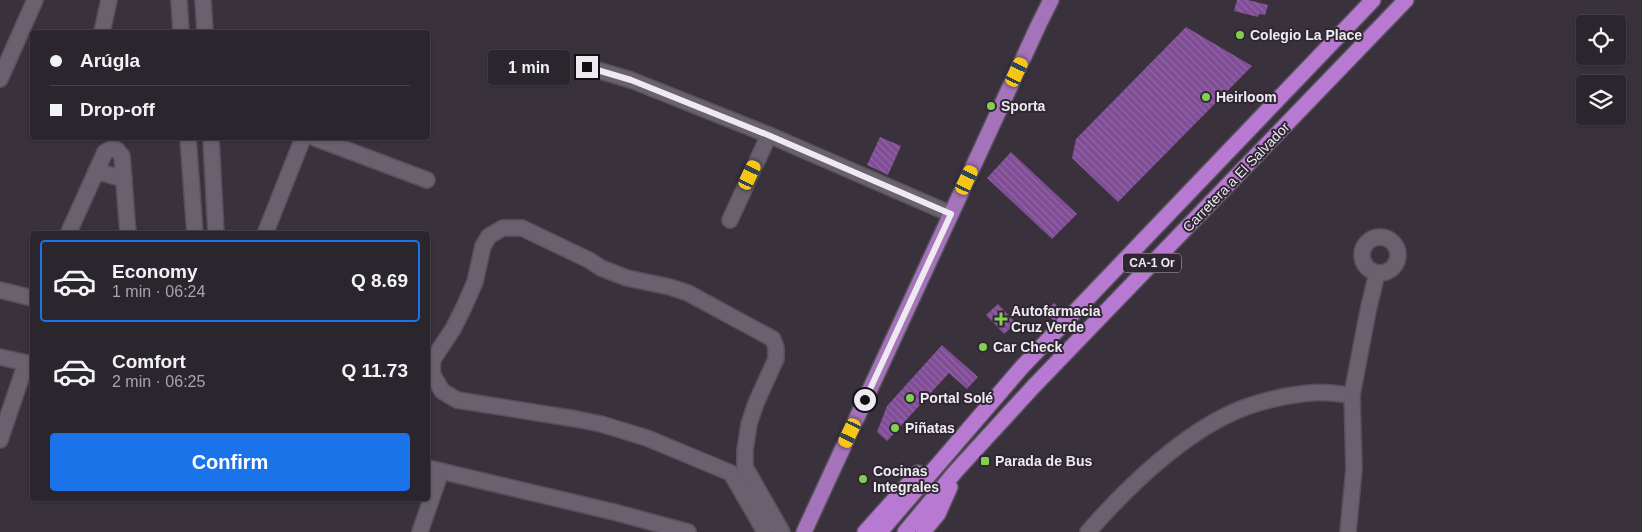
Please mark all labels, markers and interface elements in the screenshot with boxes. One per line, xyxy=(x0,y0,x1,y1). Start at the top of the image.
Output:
map controls xyxy=(1576,15,1626,125)
button: locate xyxy=(1576,15,1626,65)
place label: Colegio La Place xyxy=(1250,27,1362,43)
marker: Colegio La Place xyxy=(1234,29,1246,41)
text: Arúgla xyxy=(80,50,140,71)
callout: 1 min xyxy=(487,50,570,84)
car xyxy=(1003,55,1030,89)
route end xyxy=(576,56,598,78)
text: 1 min xyxy=(508,59,550,76)
button: layers xyxy=(1576,75,1626,125)
place label: Heirloom xyxy=(1216,89,1277,105)
marker: Heirloom xyxy=(1200,91,1212,103)
place label: Sporta xyxy=(1001,98,1046,114)
text: Drop-off xyxy=(80,99,155,120)
marker: Sporta xyxy=(985,100,997,112)
street label: Carretera a El Salvador xyxy=(1179,119,1293,235)
car xyxy=(736,158,763,192)
car xyxy=(953,163,980,197)
road number: CA-1 Or xyxy=(1123,254,1181,272)
icon: car xyxy=(52,259,97,304)
text: Economy xyxy=(112,261,198,282)
text: Q 8.69 xyxy=(351,270,408,291)
text: 1 min · 06:24 xyxy=(112,283,205,300)
place label: Autofarmacia Cruz Verde xyxy=(1011,303,1101,335)
marker: Autofarmacia Cruz Verde xyxy=(995,313,1007,325)
place label: Car Check xyxy=(993,339,1062,355)
marker: Car Check xyxy=(977,341,989,353)
icon: car xyxy=(52,349,97,394)
text: Comfort xyxy=(112,351,186,372)
text: Q 11.73 xyxy=(341,360,408,381)
text: 2 min · 06:25 xyxy=(112,373,205,390)
route start xyxy=(854,389,876,411)
place label: Portal Solé xyxy=(920,390,993,406)
marker: Portal Solé xyxy=(904,392,916,404)
car xyxy=(836,416,863,450)
place label: Piñatas xyxy=(905,420,955,436)
marker: Piñatas xyxy=(889,422,901,434)
button: Confirm xyxy=(50,433,410,491)
place label: Parada de Bus xyxy=(995,453,1092,469)
marker: Parada de Bus xyxy=(979,455,991,467)
place label: Cocinas Integrales xyxy=(873,463,939,495)
marker: Cocinas Integrales xyxy=(857,473,869,485)

